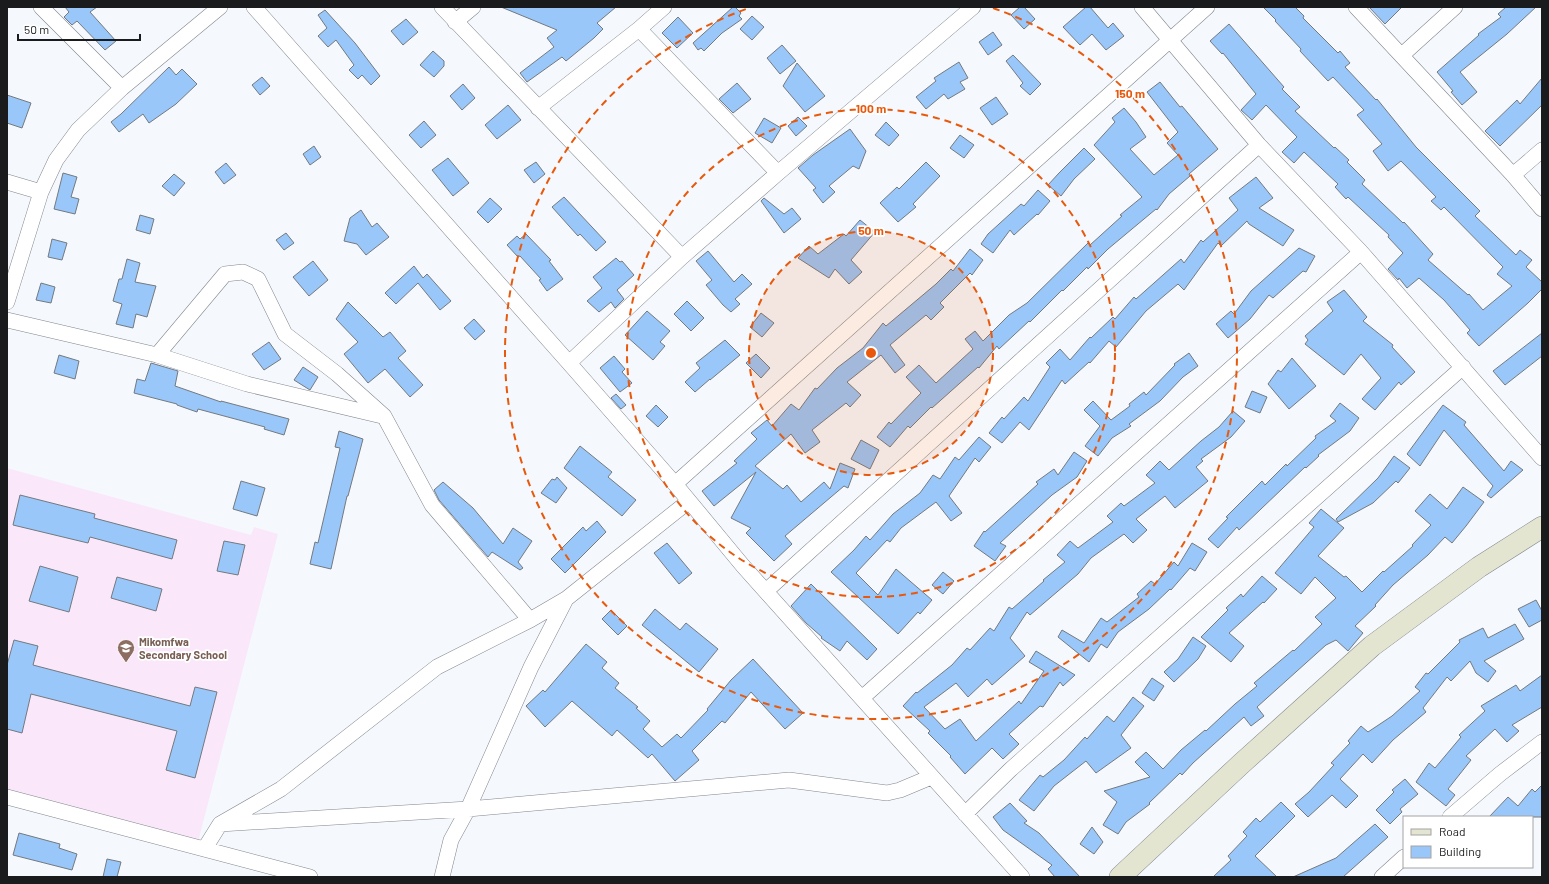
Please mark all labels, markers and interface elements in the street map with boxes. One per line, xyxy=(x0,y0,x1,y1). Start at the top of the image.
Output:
scale bar xyxy=(18,16,140,42)
text: 50 m xyxy=(24,22,49,36)
text: 150 m xyxy=(1115,86,1145,100)
text: 100 m xyxy=(856,101,886,115)
text: 50 m xyxy=(858,223,884,237)
centre of rings xyxy=(864,346,878,360)
place label: Mikomfwa Secondary School xyxy=(139,635,227,661)
school or university icon: Mikomfwa Secondary School xyxy=(116,638,136,663)
legend xyxy=(1403,816,1533,868)
text: Road xyxy=(1439,824,1466,838)
text: Building xyxy=(1439,844,1481,858)

